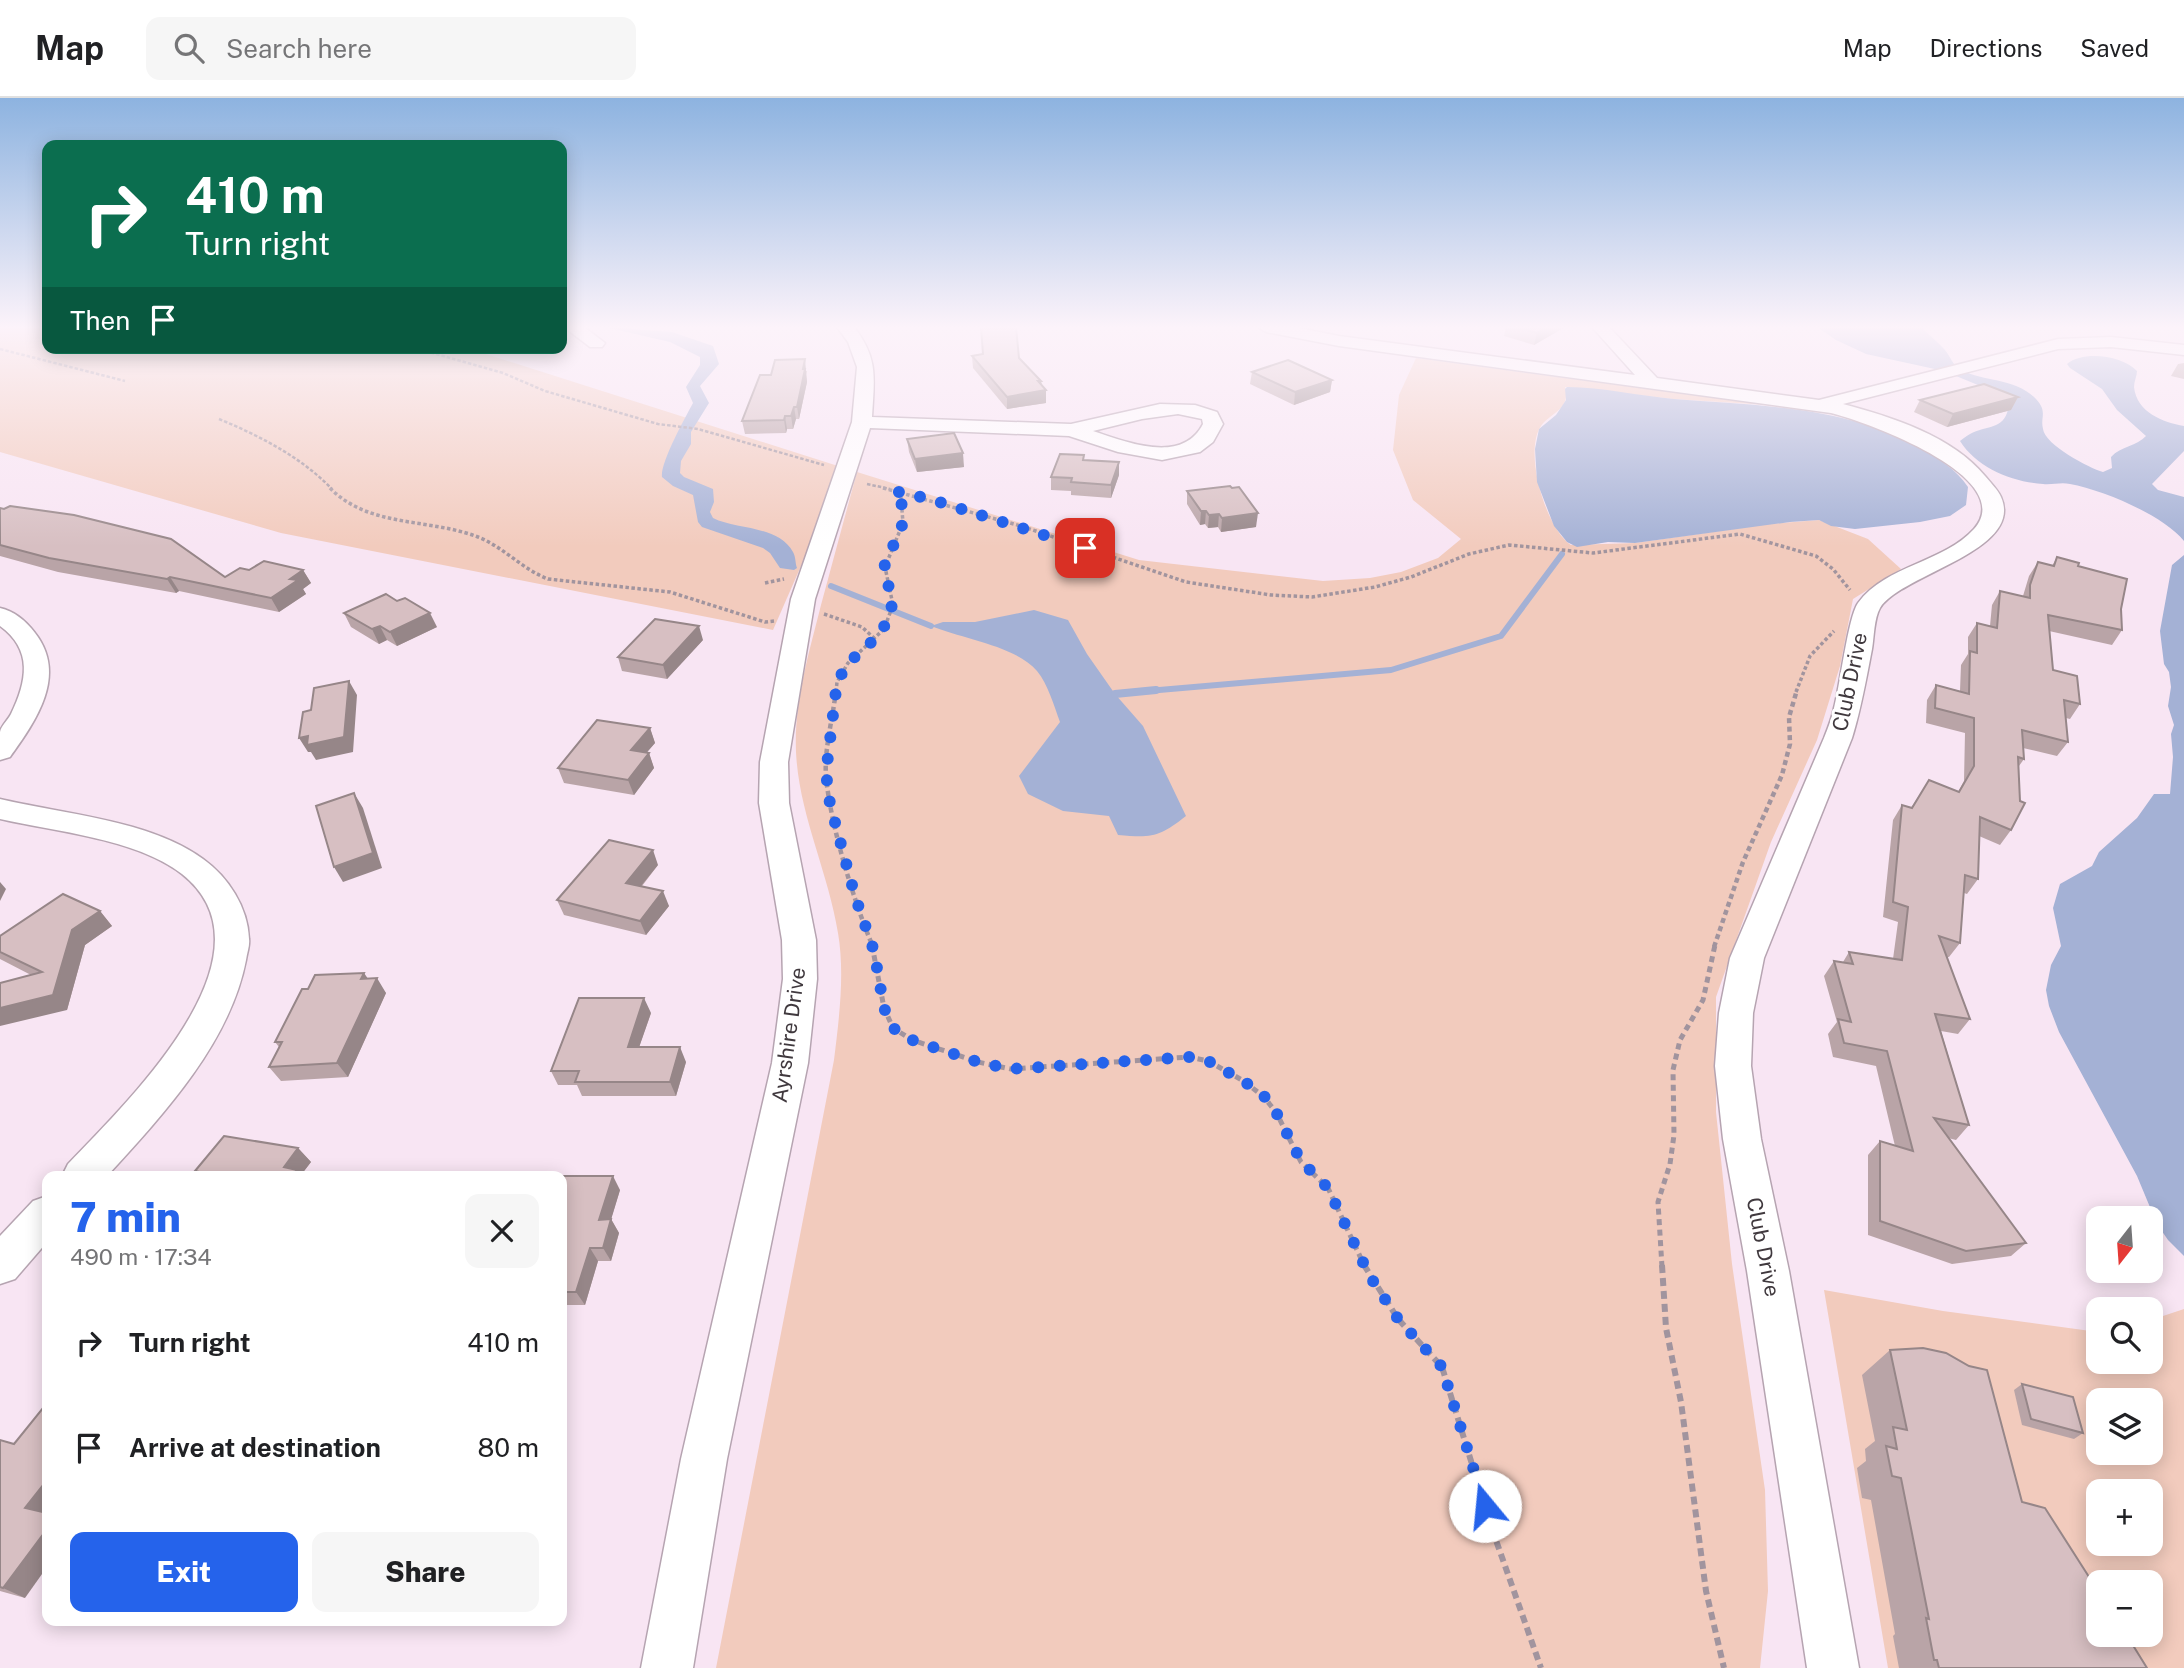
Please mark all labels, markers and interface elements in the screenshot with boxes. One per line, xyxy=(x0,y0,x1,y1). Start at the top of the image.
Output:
search box xyxy=(146,17,636,80)
text: Map xyxy=(35,29,104,67)
icon: search xyxy=(170,29,208,67)
text: Search here xyxy=(226,33,372,64)
text: Map xyxy=(1843,34,1892,62)
text: Directions xyxy=(1930,34,2042,62)
text: Saved xyxy=(2080,34,2149,62)
text: 410 m xyxy=(185,166,325,224)
icon: right xyxy=(70,168,161,259)
text: Turn right xyxy=(185,225,330,262)
icon: arrive xyxy=(144,301,182,339)
text: Then xyxy=(70,305,130,336)
pin xyxy=(1055,518,1115,578)
icon: arrive xyxy=(1066,529,1104,567)
street label: Club Drive xyxy=(1827,630,1872,734)
street label: Ayrshire Drive xyxy=(767,966,810,1104)
text: 7 min xyxy=(70,1192,181,1241)
button: close xyxy=(465,1194,539,1268)
street label: Club Drive xyxy=(1742,1195,1785,1299)
north arrow xyxy=(2086,1206,2163,1283)
map controls xyxy=(2086,1206,2163,1647)
text: 490 m · 17:34 xyxy=(70,1243,212,1270)
button: search xyxy=(2086,1297,2163,1374)
icon: right xyxy=(70,1324,108,1362)
text: Turn right xyxy=(129,1327,251,1358)
text: 410 m xyxy=(467,1327,539,1358)
button: layers xyxy=(2086,1388,2163,1465)
icon: arrive xyxy=(70,1429,108,1467)
text: Arrive at destination xyxy=(129,1432,381,1463)
text: 80 m xyxy=(478,1432,539,1463)
position arrow xyxy=(1448,1469,1522,1543)
button: + xyxy=(2086,1479,2163,1556)
button: Exit xyxy=(70,1532,298,1612)
button: Share xyxy=(312,1532,539,1612)
button: − xyxy=(2086,1570,2163,1647)

